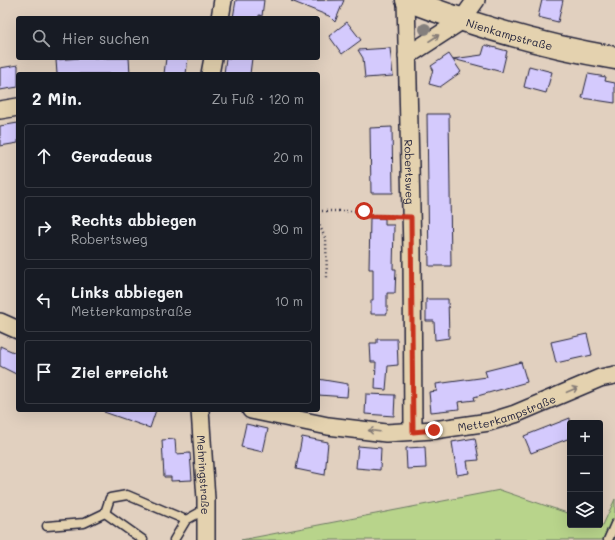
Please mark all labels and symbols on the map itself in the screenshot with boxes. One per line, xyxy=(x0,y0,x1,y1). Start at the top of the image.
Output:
street label: Nienkampstraße xyxy=(465,14,554,53)
one-way arrow xyxy=(428,34,439,42)
street label: Robertsweg xyxy=(402,139,418,205)
route start xyxy=(355,202,373,220)
one-way arrow xyxy=(565,386,577,393)
street label: Metterkampstraße xyxy=(456,390,558,434)
route end xyxy=(425,421,443,439)
one-way arrow xyxy=(368,428,381,435)
street label: Mehringstraße xyxy=(194,435,214,515)

